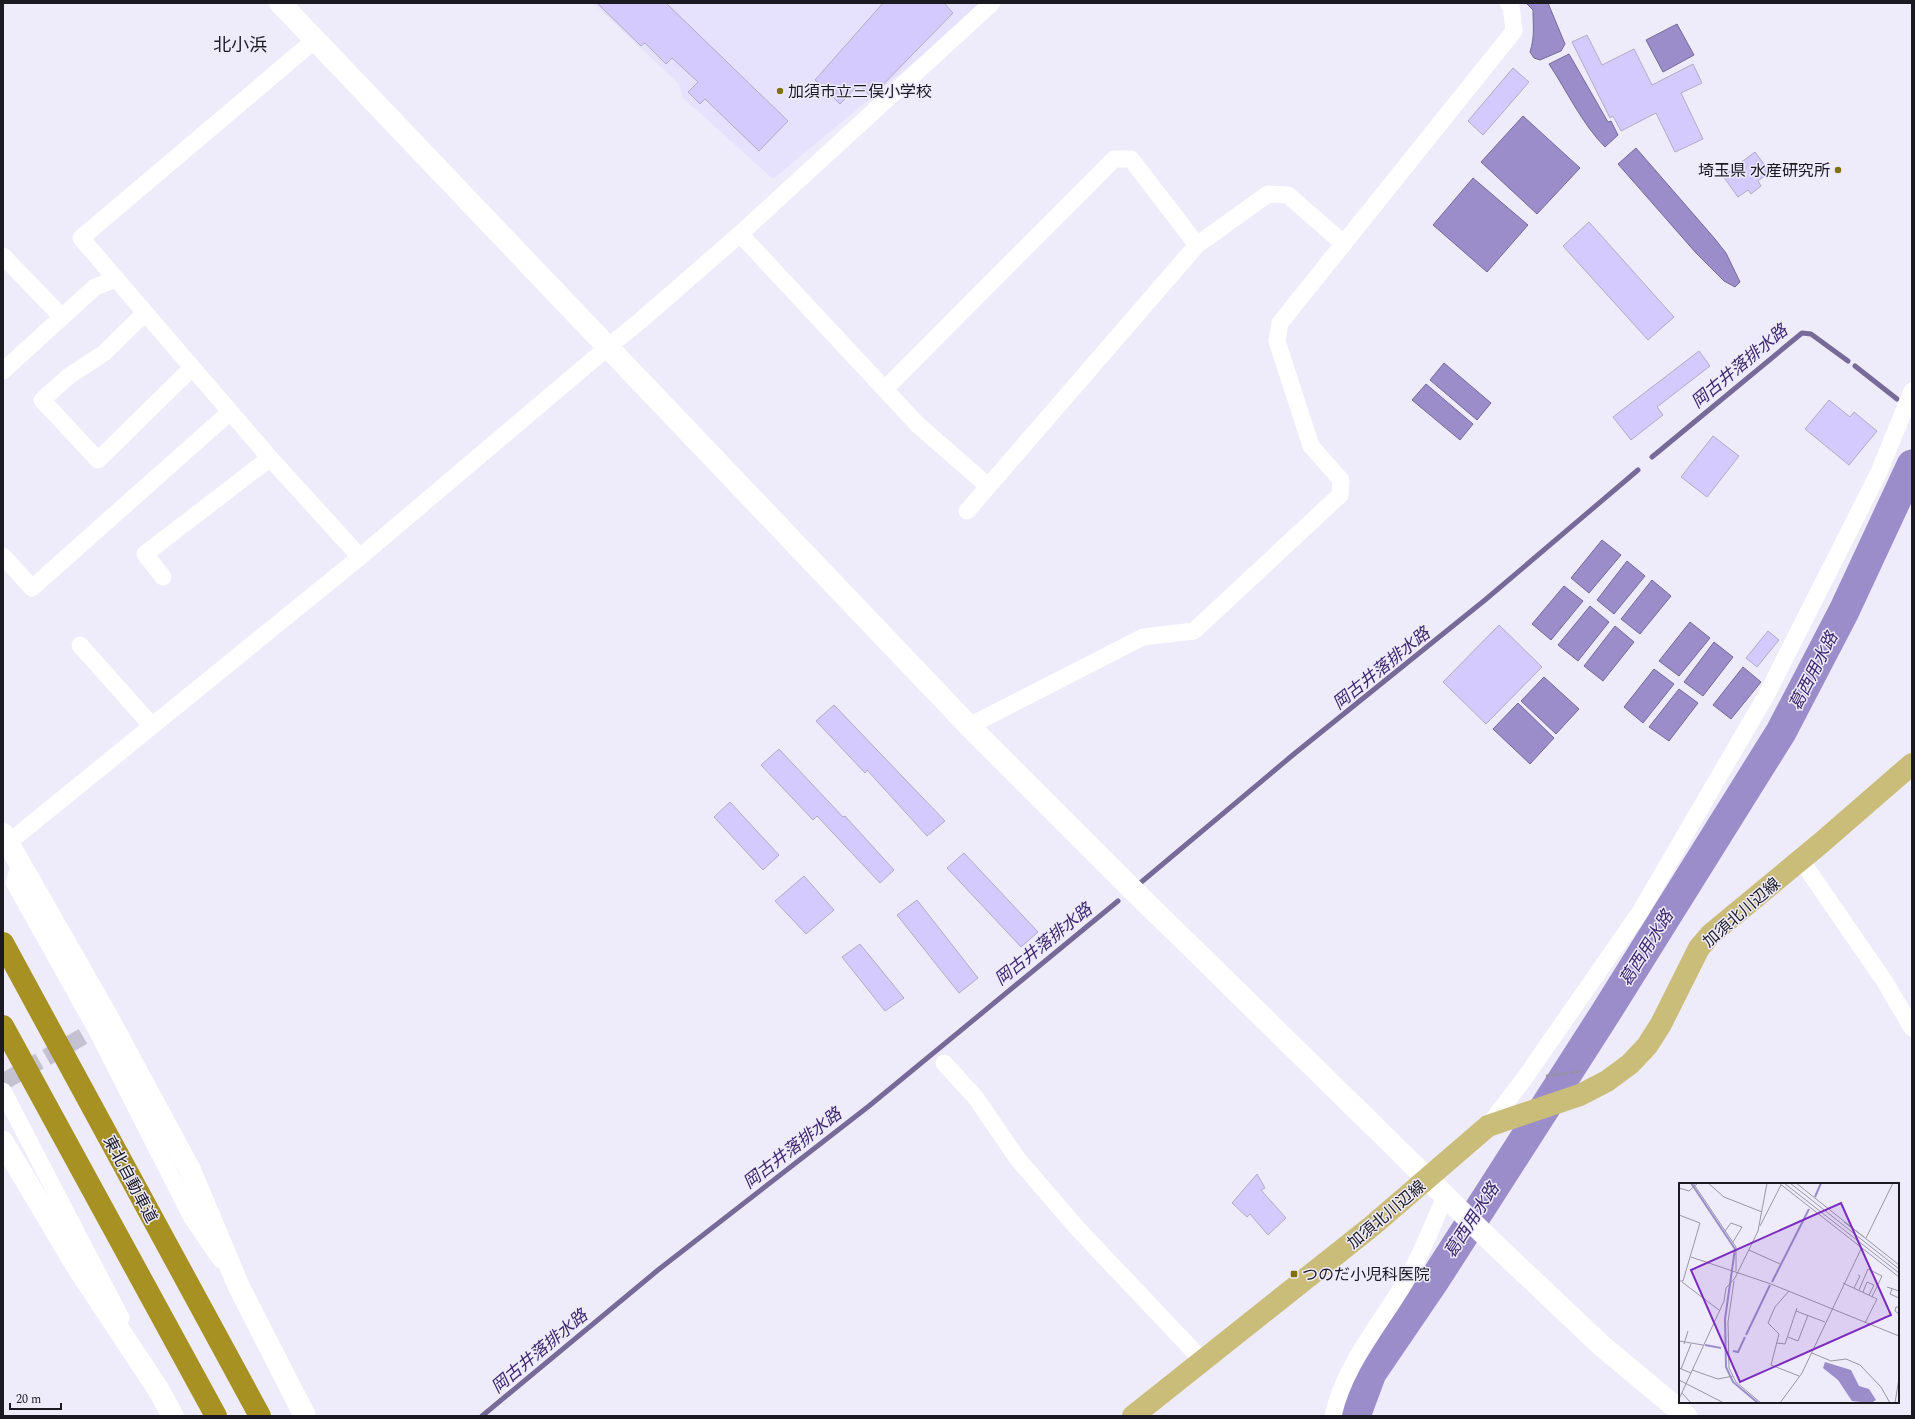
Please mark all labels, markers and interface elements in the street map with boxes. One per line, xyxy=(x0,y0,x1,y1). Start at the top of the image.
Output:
district label: 北小浜 xyxy=(213,32,267,59)
place label: 加須市立三俣小学校 xyxy=(788,80,932,104)
marker: 加須市立三俣小学校 xyxy=(775,86,785,96)
place label: 埼玉県 水産研究所 xyxy=(1698,159,1830,183)
marker: 埼玉県 水産研究所 xyxy=(1833,165,1843,175)
water label: 岡古井落排水路 xyxy=(1686,317,1795,415)
water label: 岡古井落排水路 xyxy=(1327,620,1438,716)
water label: 葛西用水路 xyxy=(1783,626,1846,715)
street label: 加須北川辺線 xyxy=(1698,872,1786,953)
water label: 岡古井落排水路 xyxy=(989,896,1100,992)
water label: 葛西用水路 xyxy=(1613,904,1681,991)
water label: 岡古井落排水路 xyxy=(738,1101,849,1196)
street label: 東北自動車道 xyxy=(97,1131,163,1227)
street label: 加須北川辺線 xyxy=(1342,1175,1431,1255)
water label: 葛西用水路 xyxy=(1438,1176,1507,1263)
inset map xyxy=(1679,1183,1899,1403)
place label: つのだ小児科医院 xyxy=(1302,1263,1430,1287)
marker: つのだ小児科医院 xyxy=(1289,1269,1299,1279)
water label: 岡古井落排水路 xyxy=(486,1302,595,1400)
scale bar xyxy=(10,1385,61,1411)
text: 20 m xyxy=(16,1390,41,1409)

